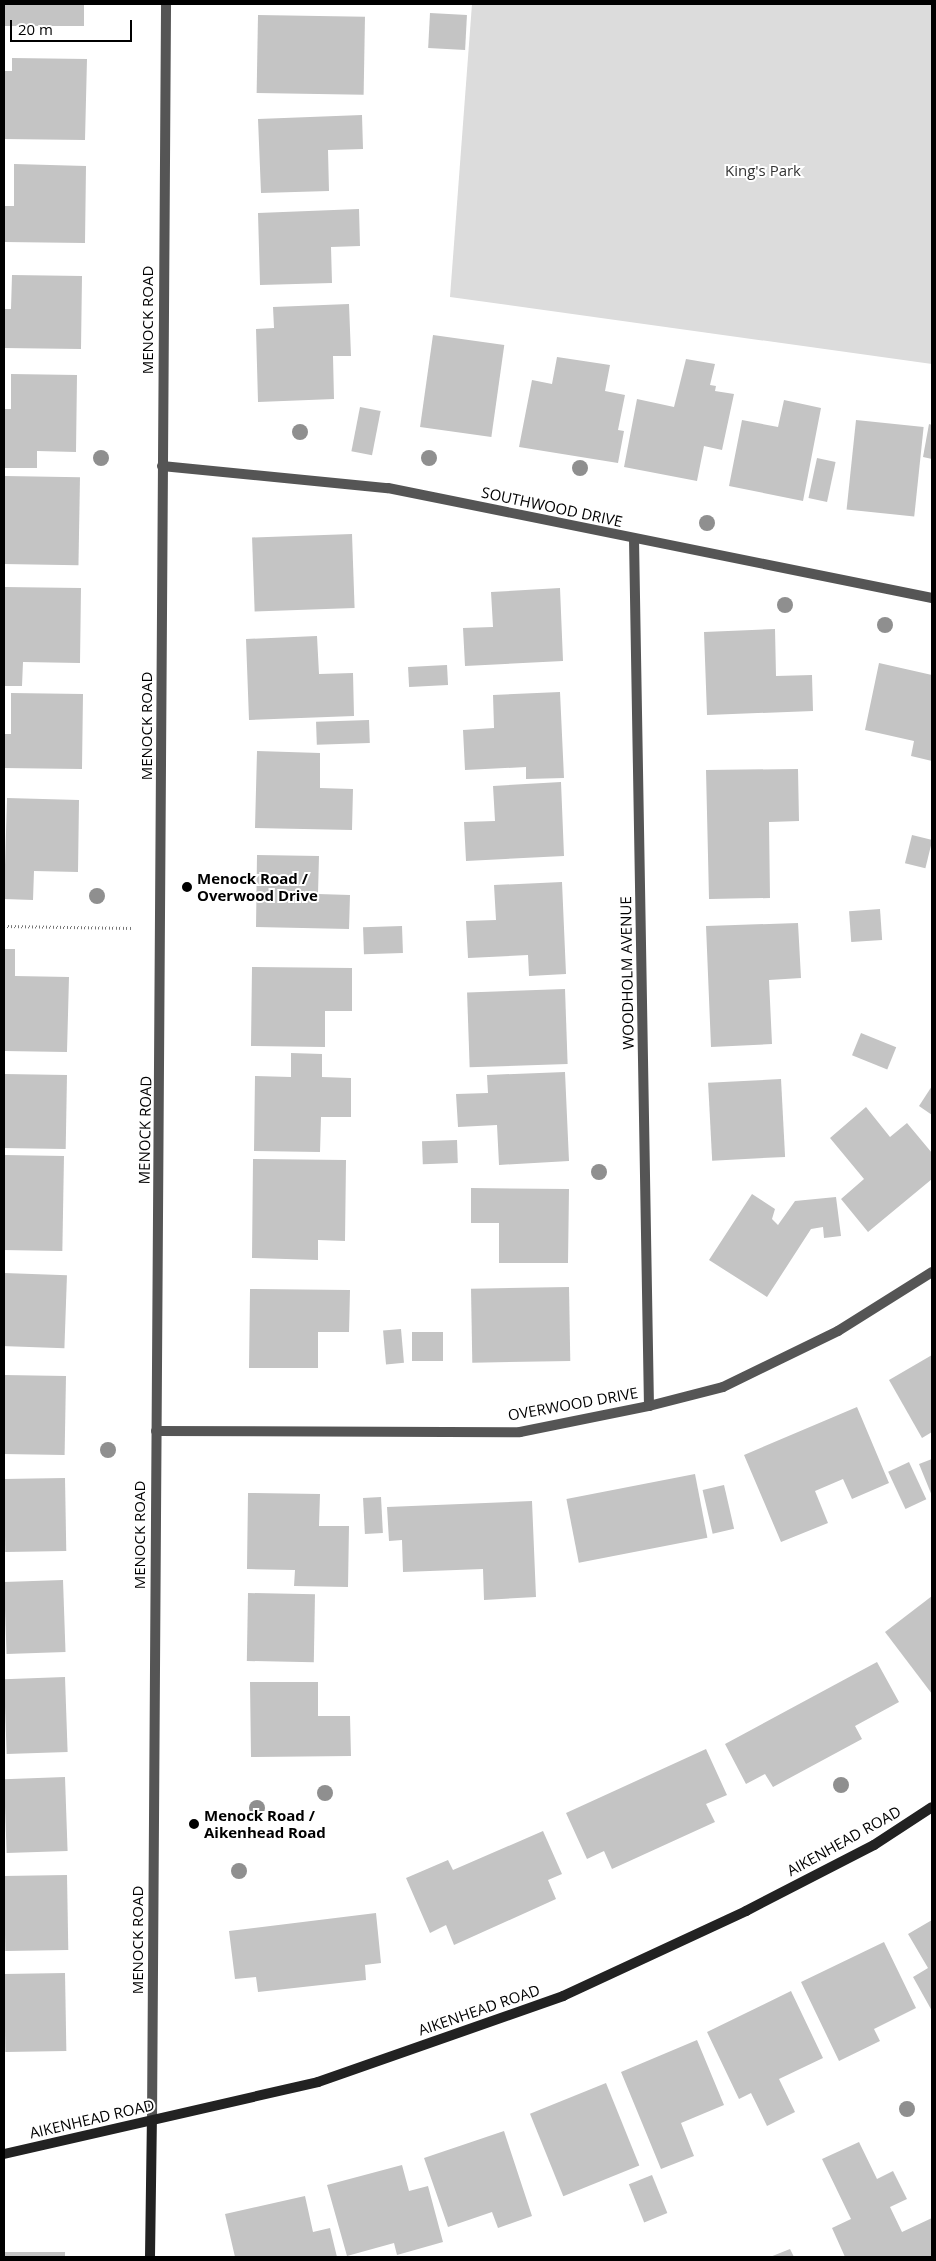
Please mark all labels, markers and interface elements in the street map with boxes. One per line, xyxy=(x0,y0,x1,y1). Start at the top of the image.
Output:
scale bar xyxy=(12,10,135,42)
text: 20 m xyxy=(18,19,53,39)
park label: King's Park xyxy=(725,162,801,180)
street label: MENOCK ROAD xyxy=(139,266,157,374)
street label: SOUTHWOOD DRIVE xyxy=(480,483,624,531)
street label: MENOCK ROAD xyxy=(138,672,156,780)
place label: Menock Road / Overwood Drive xyxy=(197,869,318,904)
marker: Menock Road / Overwood Drive xyxy=(181,881,193,893)
street label: WOODHOLM AVENUE xyxy=(617,896,637,1050)
street label: MENOCK ROAD xyxy=(135,1076,155,1184)
street label: OVERWOOD DRIVE xyxy=(507,1384,639,1424)
street label: MENOCK ROAD xyxy=(131,1481,149,1589)
street label: AIKENHEAD ROAD xyxy=(784,1802,904,1880)
place label: Menock Road / Aikenhead Road xyxy=(204,1806,326,1841)
marker: Menock Road / Aikenhead Road xyxy=(188,1818,200,1830)
street label: MENOCK ROAD xyxy=(129,1886,147,1994)
street label: AIKENHEAD ROAD xyxy=(416,1981,542,2039)
street label: AIKENHEAD ROAD xyxy=(28,2096,156,2142)

